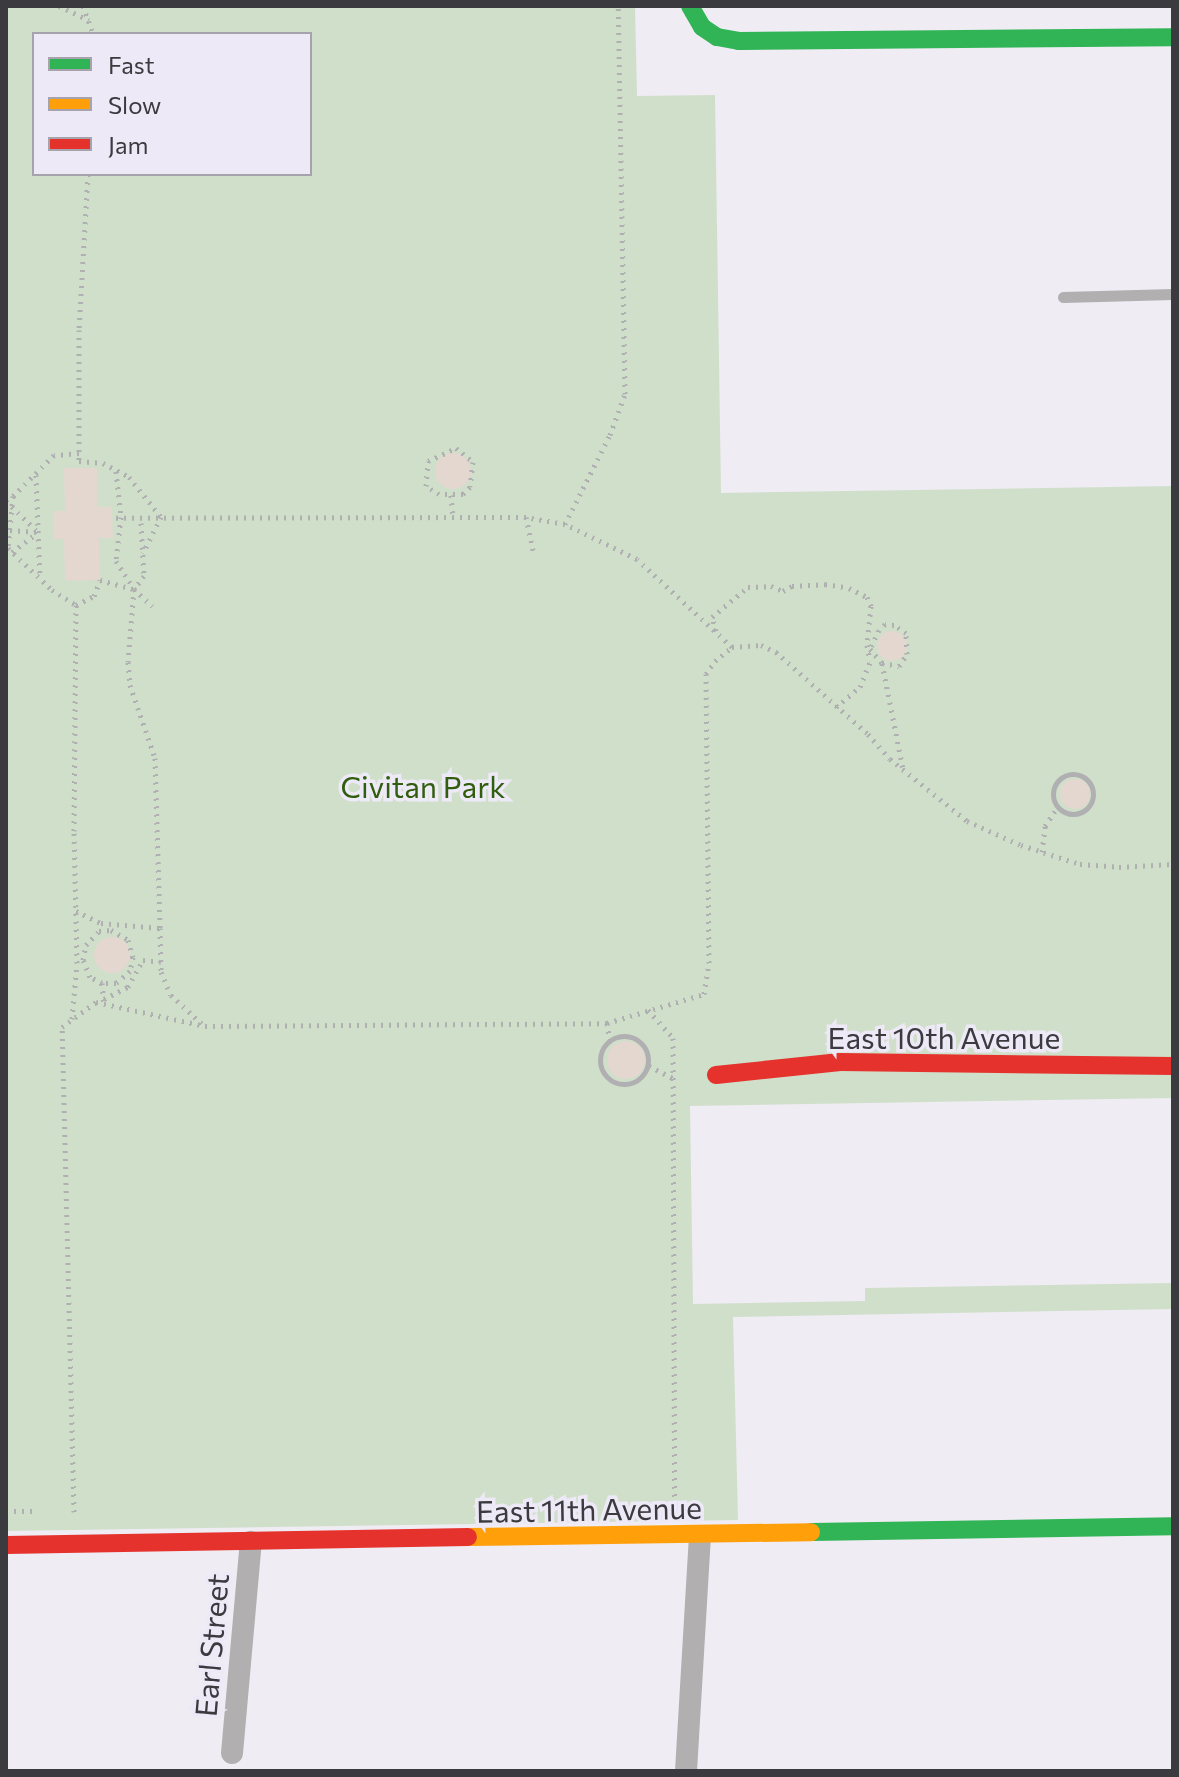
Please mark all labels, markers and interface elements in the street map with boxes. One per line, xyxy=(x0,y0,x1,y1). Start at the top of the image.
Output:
legend xyxy=(32,32,312,176)
text: Fast xyxy=(108,50,155,79)
text: Slow xyxy=(108,90,161,119)
text: Jam xyxy=(108,130,148,159)
park label: Civitan Park xyxy=(340,768,506,804)
street label: East 10th Avenue xyxy=(828,1019,1060,1055)
street label: East 11th Avenue xyxy=(476,1489,702,1529)
street label: Earl Street xyxy=(187,1572,235,1718)

